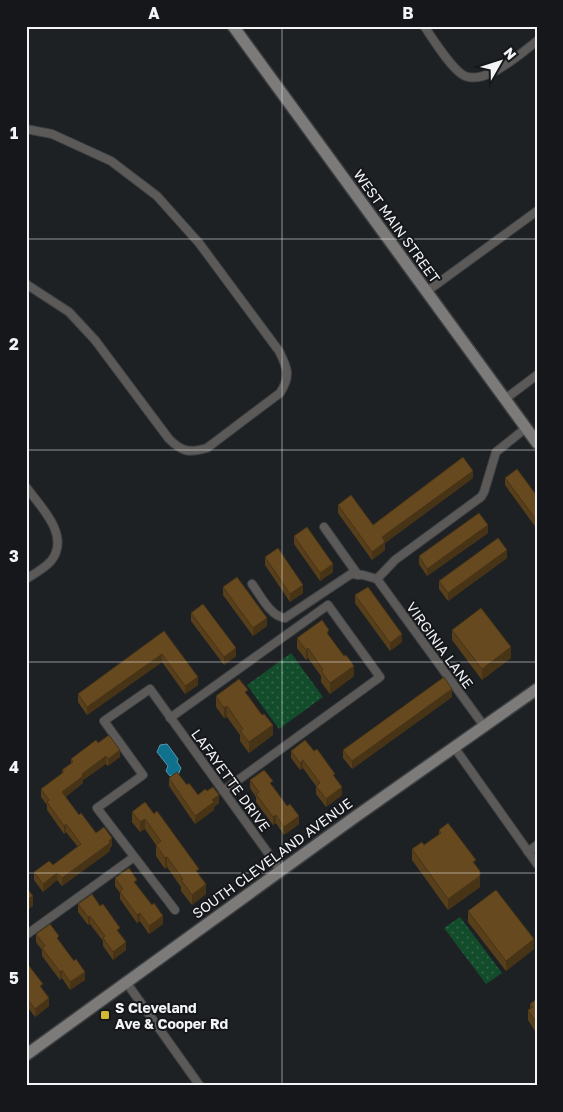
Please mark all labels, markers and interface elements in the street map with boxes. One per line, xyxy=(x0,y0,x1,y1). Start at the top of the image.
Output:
text: A xyxy=(148,3,160,23)
text: B xyxy=(402,3,414,23)
north arrow xyxy=(476,38,526,88)
text: N xyxy=(501,44,520,63)
text: 1 xyxy=(10,123,18,143)
street label: WEST MAIN STREET xyxy=(350,166,444,286)
text: 2 xyxy=(9,334,19,354)
text: 3 xyxy=(9,546,19,566)
street label: VIRGINIA LANE xyxy=(403,599,477,691)
street label: LAFAYETTE DRIVE xyxy=(188,725,274,835)
text: 4 xyxy=(9,757,19,777)
street label: SOUTH CLEVELAND AVENUE xyxy=(189,794,355,922)
text: 5 xyxy=(9,968,19,988)
place label: S Cleveland Ave & Cooper Rd xyxy=(115,999,228,1032)
marker: S Cleveland Ave & Cooper Rd xyxy=(99,1009,111,1021)

